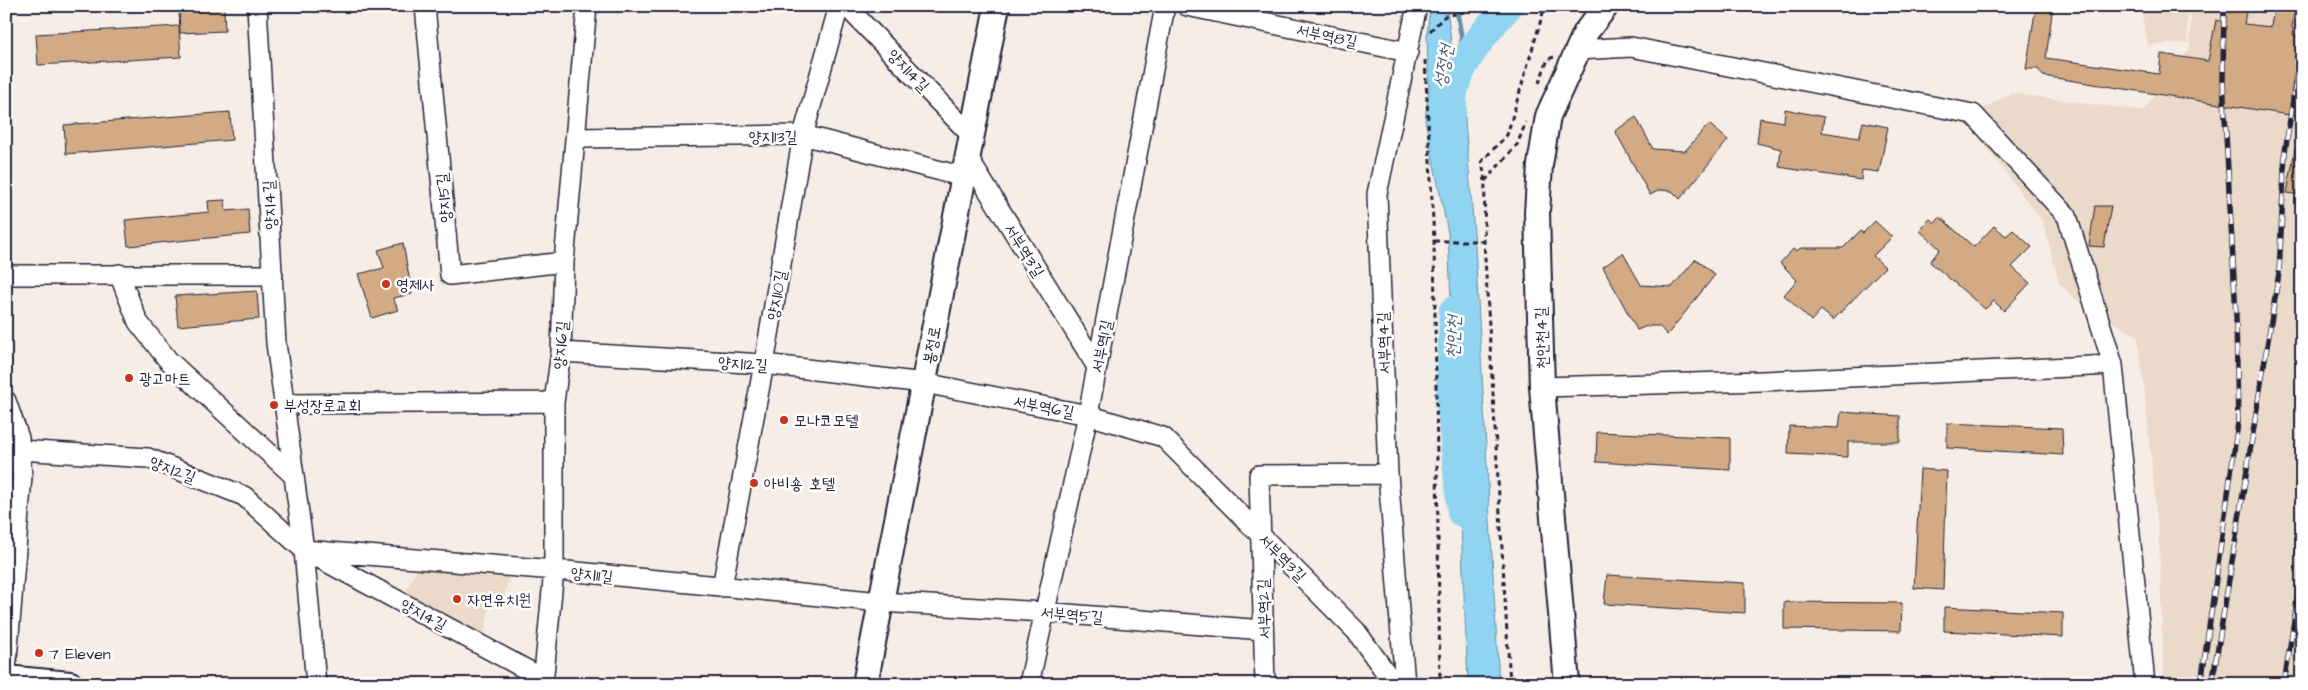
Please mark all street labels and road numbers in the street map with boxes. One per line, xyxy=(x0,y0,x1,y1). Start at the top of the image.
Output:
street label: 서부역8길 xyxy=(1294,19,1359,53)
street label: 양지14길 xyxy=(882,45,934,97)
street label: 양지13길 xyxy=(749,126,798,148)
street label: 양지5길 xyxy=(431,172,457,224)
street label: 양지4길 xyxy=(258,180,282,230)
street label: 서부역3길 xyxy=(999,219,1049,282)
street label: 양지10길 xyxy=(762,268,792,322)
street label: 천안천4길 xyxy=(1530,306,1554,370)
street label: 서부역4길 xyxy=(1372,311,1396,375)
street label: 서부역1길 xyxy=(1086,318,1118,375)
street label: 양지6길 xyxy=(548,320,574,370)
street label: 봉정로 xyxy=(917,324,946,366)
street label: 양지12길 xyxy=(717,351,769,377)
street label: 서부역6길 xyxy=(1012,390,1076,424)
street label: 양지2길 xyxy=(146,451,199,489)
street label: 서부역3길 xyxy=(1253,529,1311,587)
street label: 양지11길 xyxy=(570,562,614,588)
street label: 서부역2길 xyxy=(1252,578,1276,640)
street label: 양지4길 xyxy=(397,594,451,636)
street label: 서부역5길 xyxy=(1040,601,1104,629)

